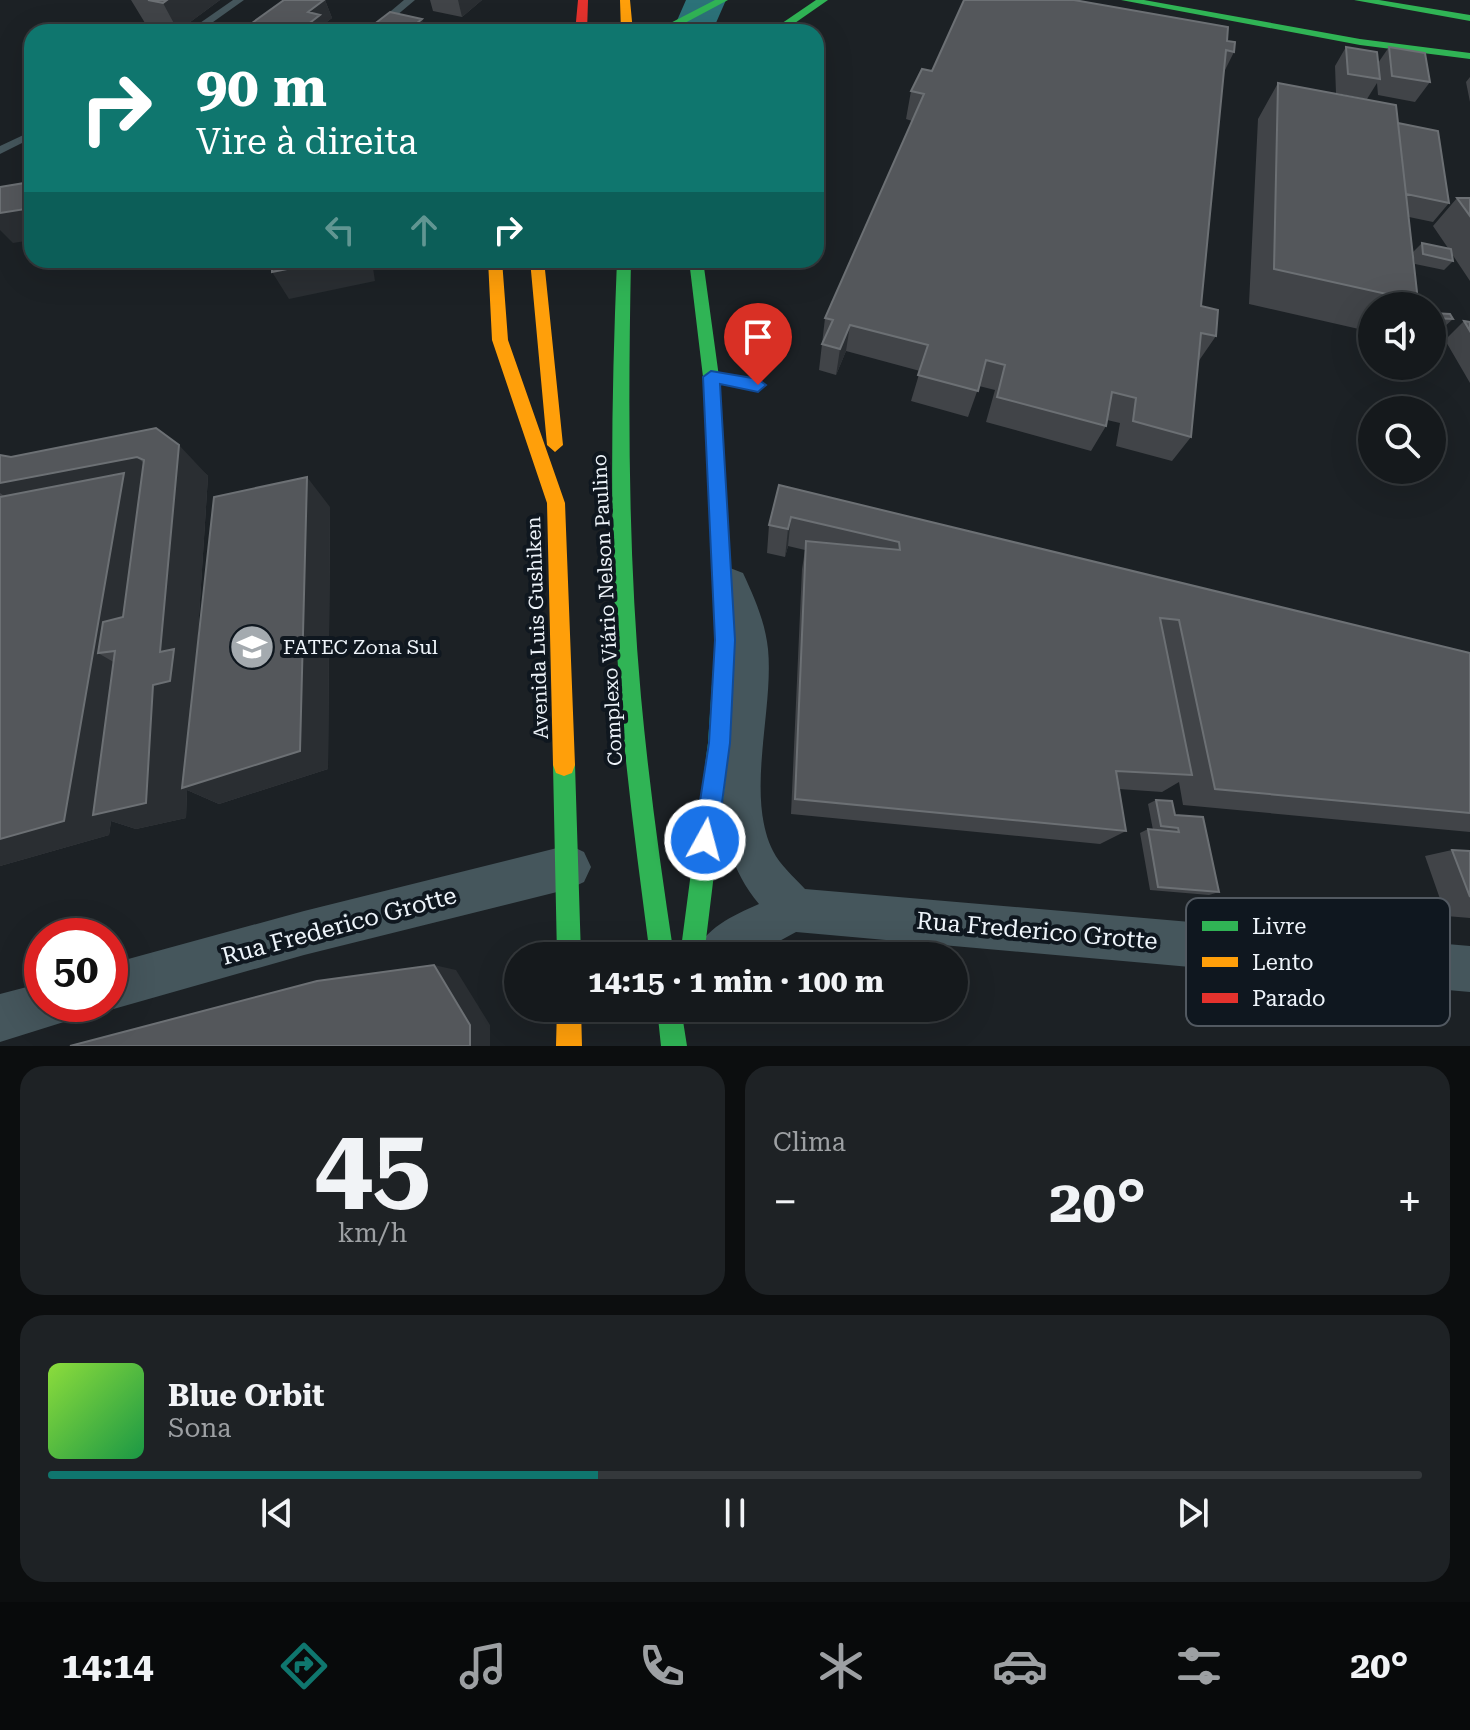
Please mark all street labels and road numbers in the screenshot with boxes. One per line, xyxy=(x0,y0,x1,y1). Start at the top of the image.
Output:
street label: Complexo Viário Nelson Paulino xyxy=(587,453,627,767)
street label: Avenida Luis Gushiken xyxy=(521,516,553,740)
street label: Rua Frederico Grotte xyxy=(219,881,459,971)
street label: Rua Frederico Grotte xyxy=(915,907,1159,955)

